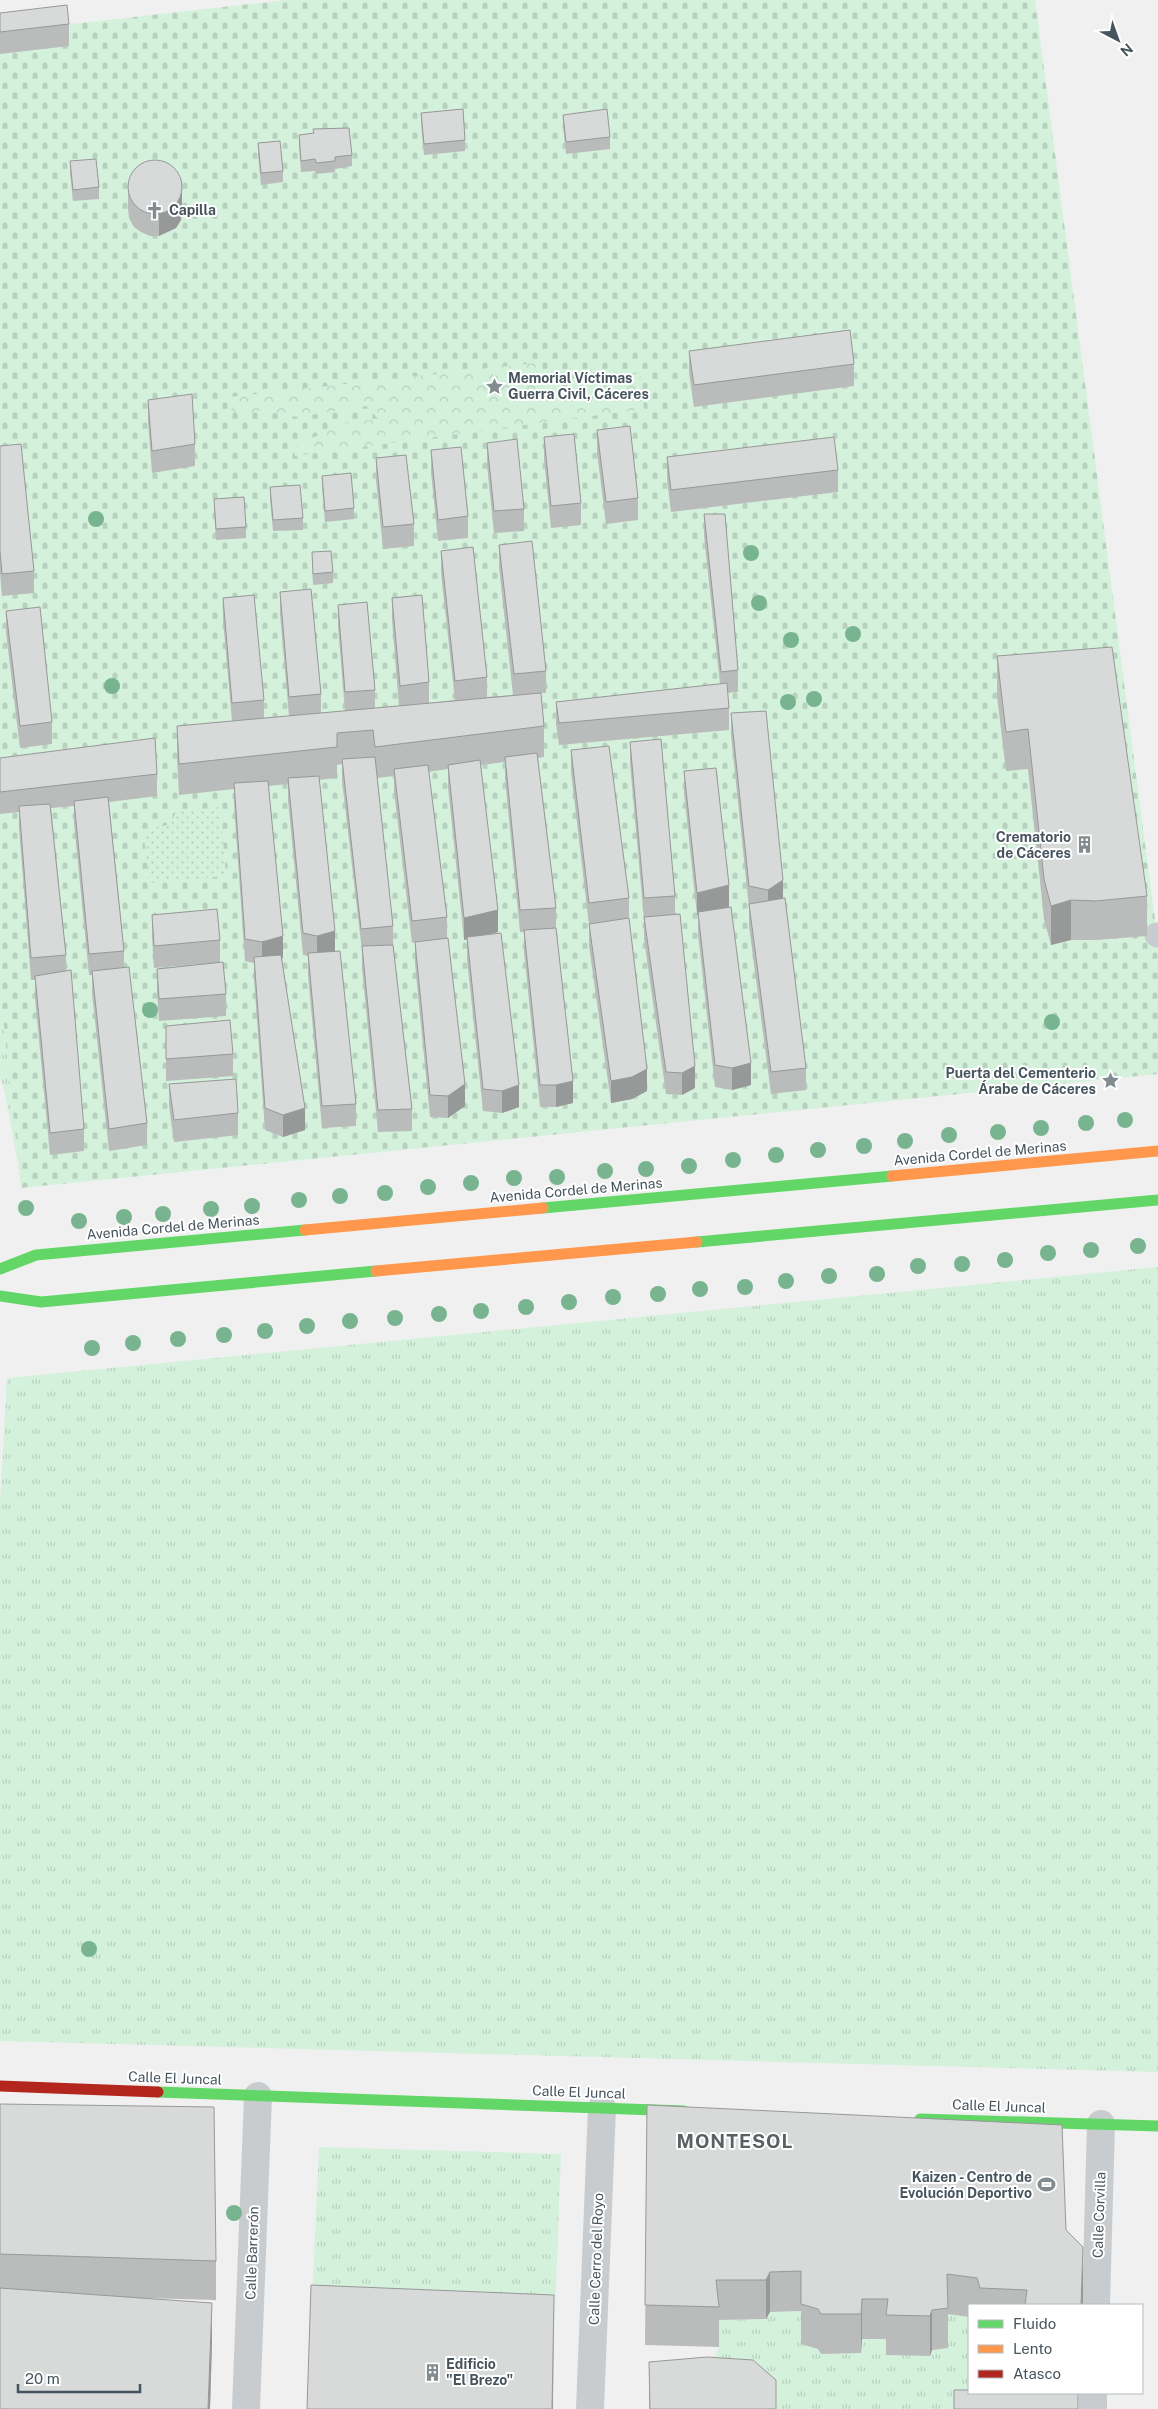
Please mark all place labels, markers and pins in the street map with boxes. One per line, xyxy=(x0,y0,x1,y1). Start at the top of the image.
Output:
church icon: Capilla xyxy=(145,200,165,220)
place label: Capilla xyxy=(169,202,216,218)
place label: Memorial Víctimas Guerra Civil, Cáceres xyxy=(508,370,649,402)
place icon: Memorial Víctimas Guerra Civil, Cáceres xyxy=(484,376,504,396)
place label: Crematorio de Cáceres xyxy=(996,829,1071,861)
building icon: Crematorio de Cáceres xyxy=(1075,835,1095,855)
place label: Puerta del Cementerio Árabe de Cáceres xyxy=(946,1065,1096,1097)
place icon: Puerta del Cementerio Árabe de Cáceres xyxy=(1100,1071,1120,1091)
place label: Kaizen - Centro de Evolución Deportivo xyxy=(899,2169,1032,2201)
sports icon: Kaizen - Centro de Evolución Deportivo xyxy=(1036,2175,1056,2195)
place label: Edificio "El Brezo" xyxy=(446,2356,513,2388)
building icon: Edificio "El Brezo" xyxy=(422,2362,442,2382)

